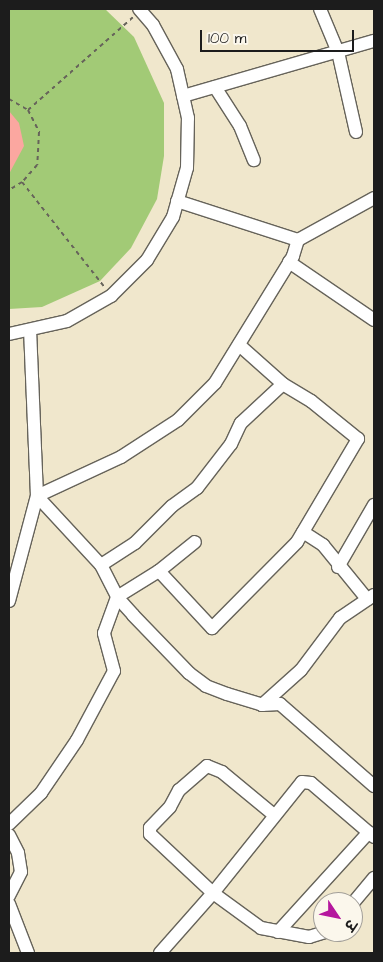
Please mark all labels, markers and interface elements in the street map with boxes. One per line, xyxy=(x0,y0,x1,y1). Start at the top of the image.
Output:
scale bar xyxy=(203,20,357,52)
text: 100 m xyxy=(208,28,247,49)
north arrow xyxy=(313,892,363,942)
text: उ xyxy=(339,915,361,934)

